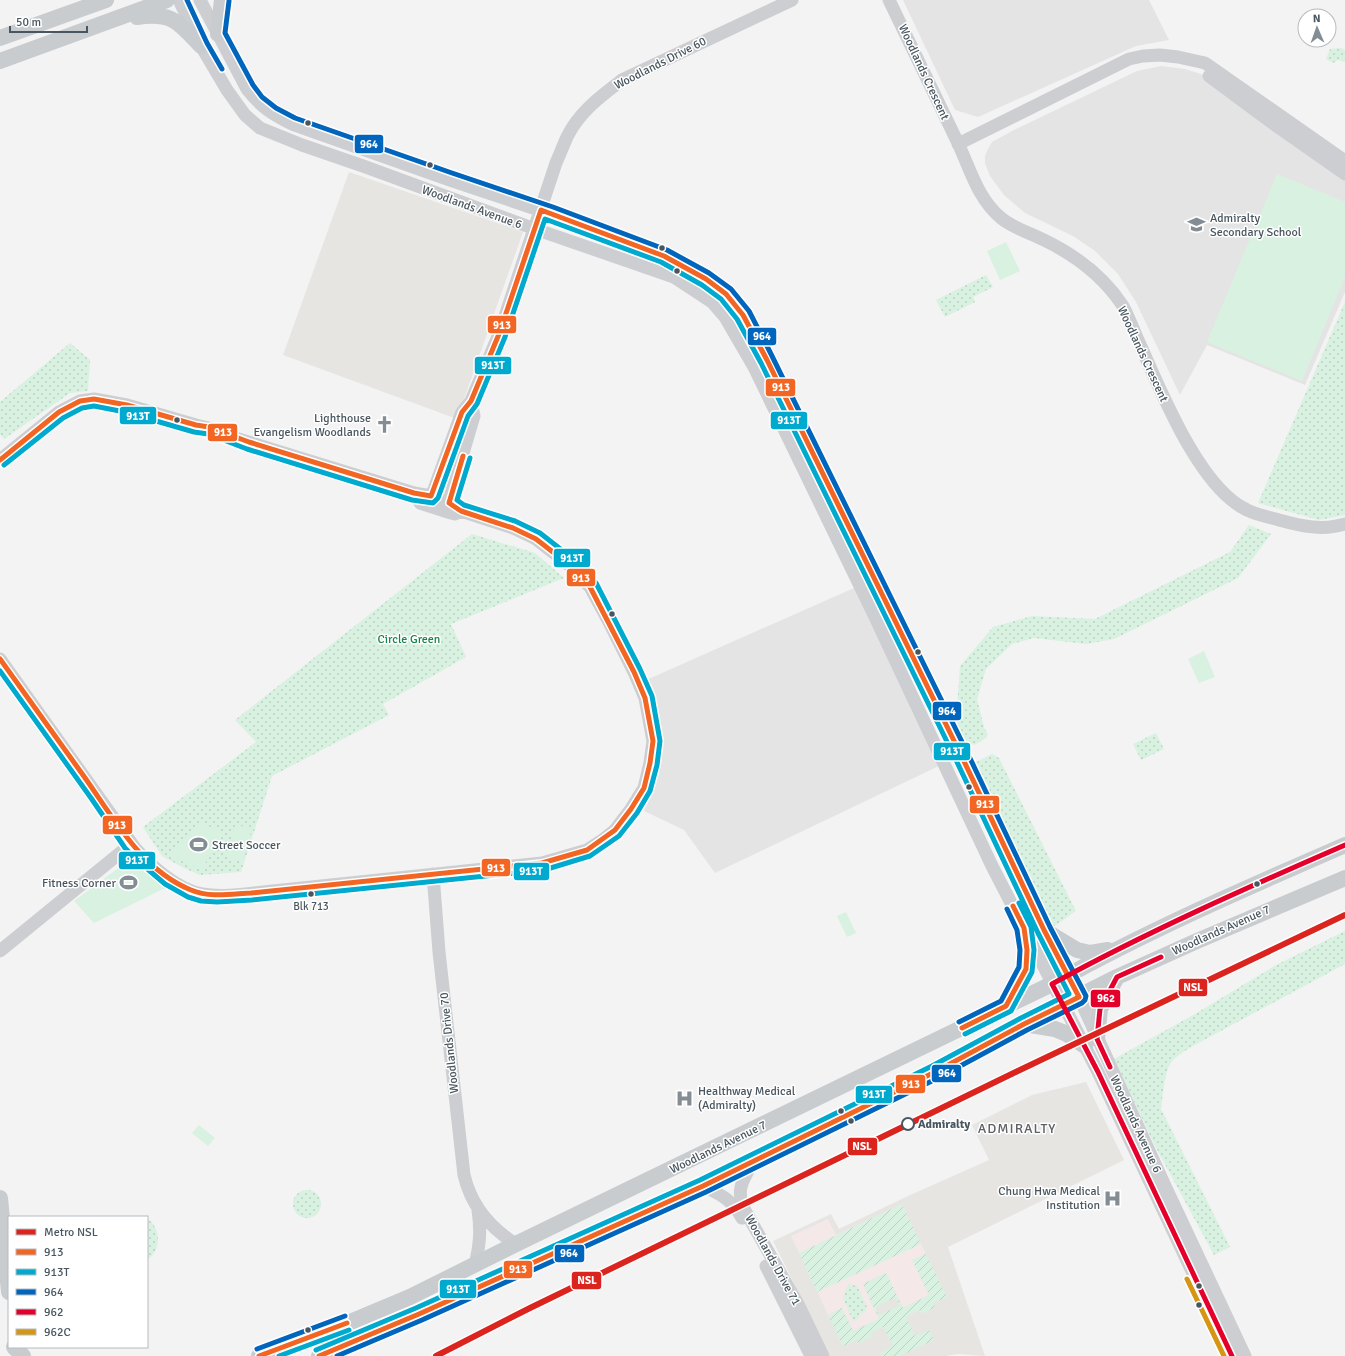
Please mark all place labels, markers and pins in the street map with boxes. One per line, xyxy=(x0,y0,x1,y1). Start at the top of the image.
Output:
unlabelled marker xyxy=(303,118,313,128)
unlabelled marker xyxy=(425,160,435,170)
place label: Admiralty Secondary School xyxy=(1210,211,1302,240)
school or university icon: Admiralty Secondary School xyxy=(1187,215,1207,235)
unlabelled marker xyxy=(657,243,667,253)
unlabelled marker xyxy=(672,266,682,276)
place label: Lighthouse Evangelism Woodlands xyxy=(253,411,371,440)
unlabelled marker xyxy=(172,415,182,425)
church icon: Lighthouse Evangelism Woodlands xyxy=(374,415,394,435)
unlabelled marker xyxy=(607,609,617,619)
unlabelled marker xyxy=(913,647,923,657)
unlabelled marker xyxy=(964,782,974,792)
sports icon: Street Soccer xyxy=(189,835,209,855)
place label: Street Soccer xyxy=(212,838,281,853)
sports icon: Fitness Corner xyxy=(119,873,139,893)
place label: Fitness Corner xyxy=(42,876,117,891)
unlabelled marker xyxy=(1252,879,1262,889)
marker: Blk 713 xyxy=(306,889,316,899)
place label: Blk 713 xyxy=(293,900,329,913)
place label: Healthway Medical (Admiralty) xyxy=(698,1084,796,1113)
hospital icon: Healthway Medical (Admiralty) xyxy=(675,1088,695,1108)
unlabelled marker xyxy=(836,1106,846,1116)
unlabelled marker xyxy=(846,1116,856,1126)
marker: Admiralty xyxy=(901,1117,915,1131)
place label: Admiralty xyxy=(918,1117,970,1132)
place label: Chung Hwa Medical Institution xyxy=(998,1184,1100,1213)
hospital icon: Chung Hwa Medical Institution xyxy=(1103,1188,1123,1208)
unlabelled marker xyxy=(1194,1281,1204,1291)
unlabelled marker xyxy=(1194,1300,1204,1310)
unlabelled marker xyxy=(303,1325,313,1335)

